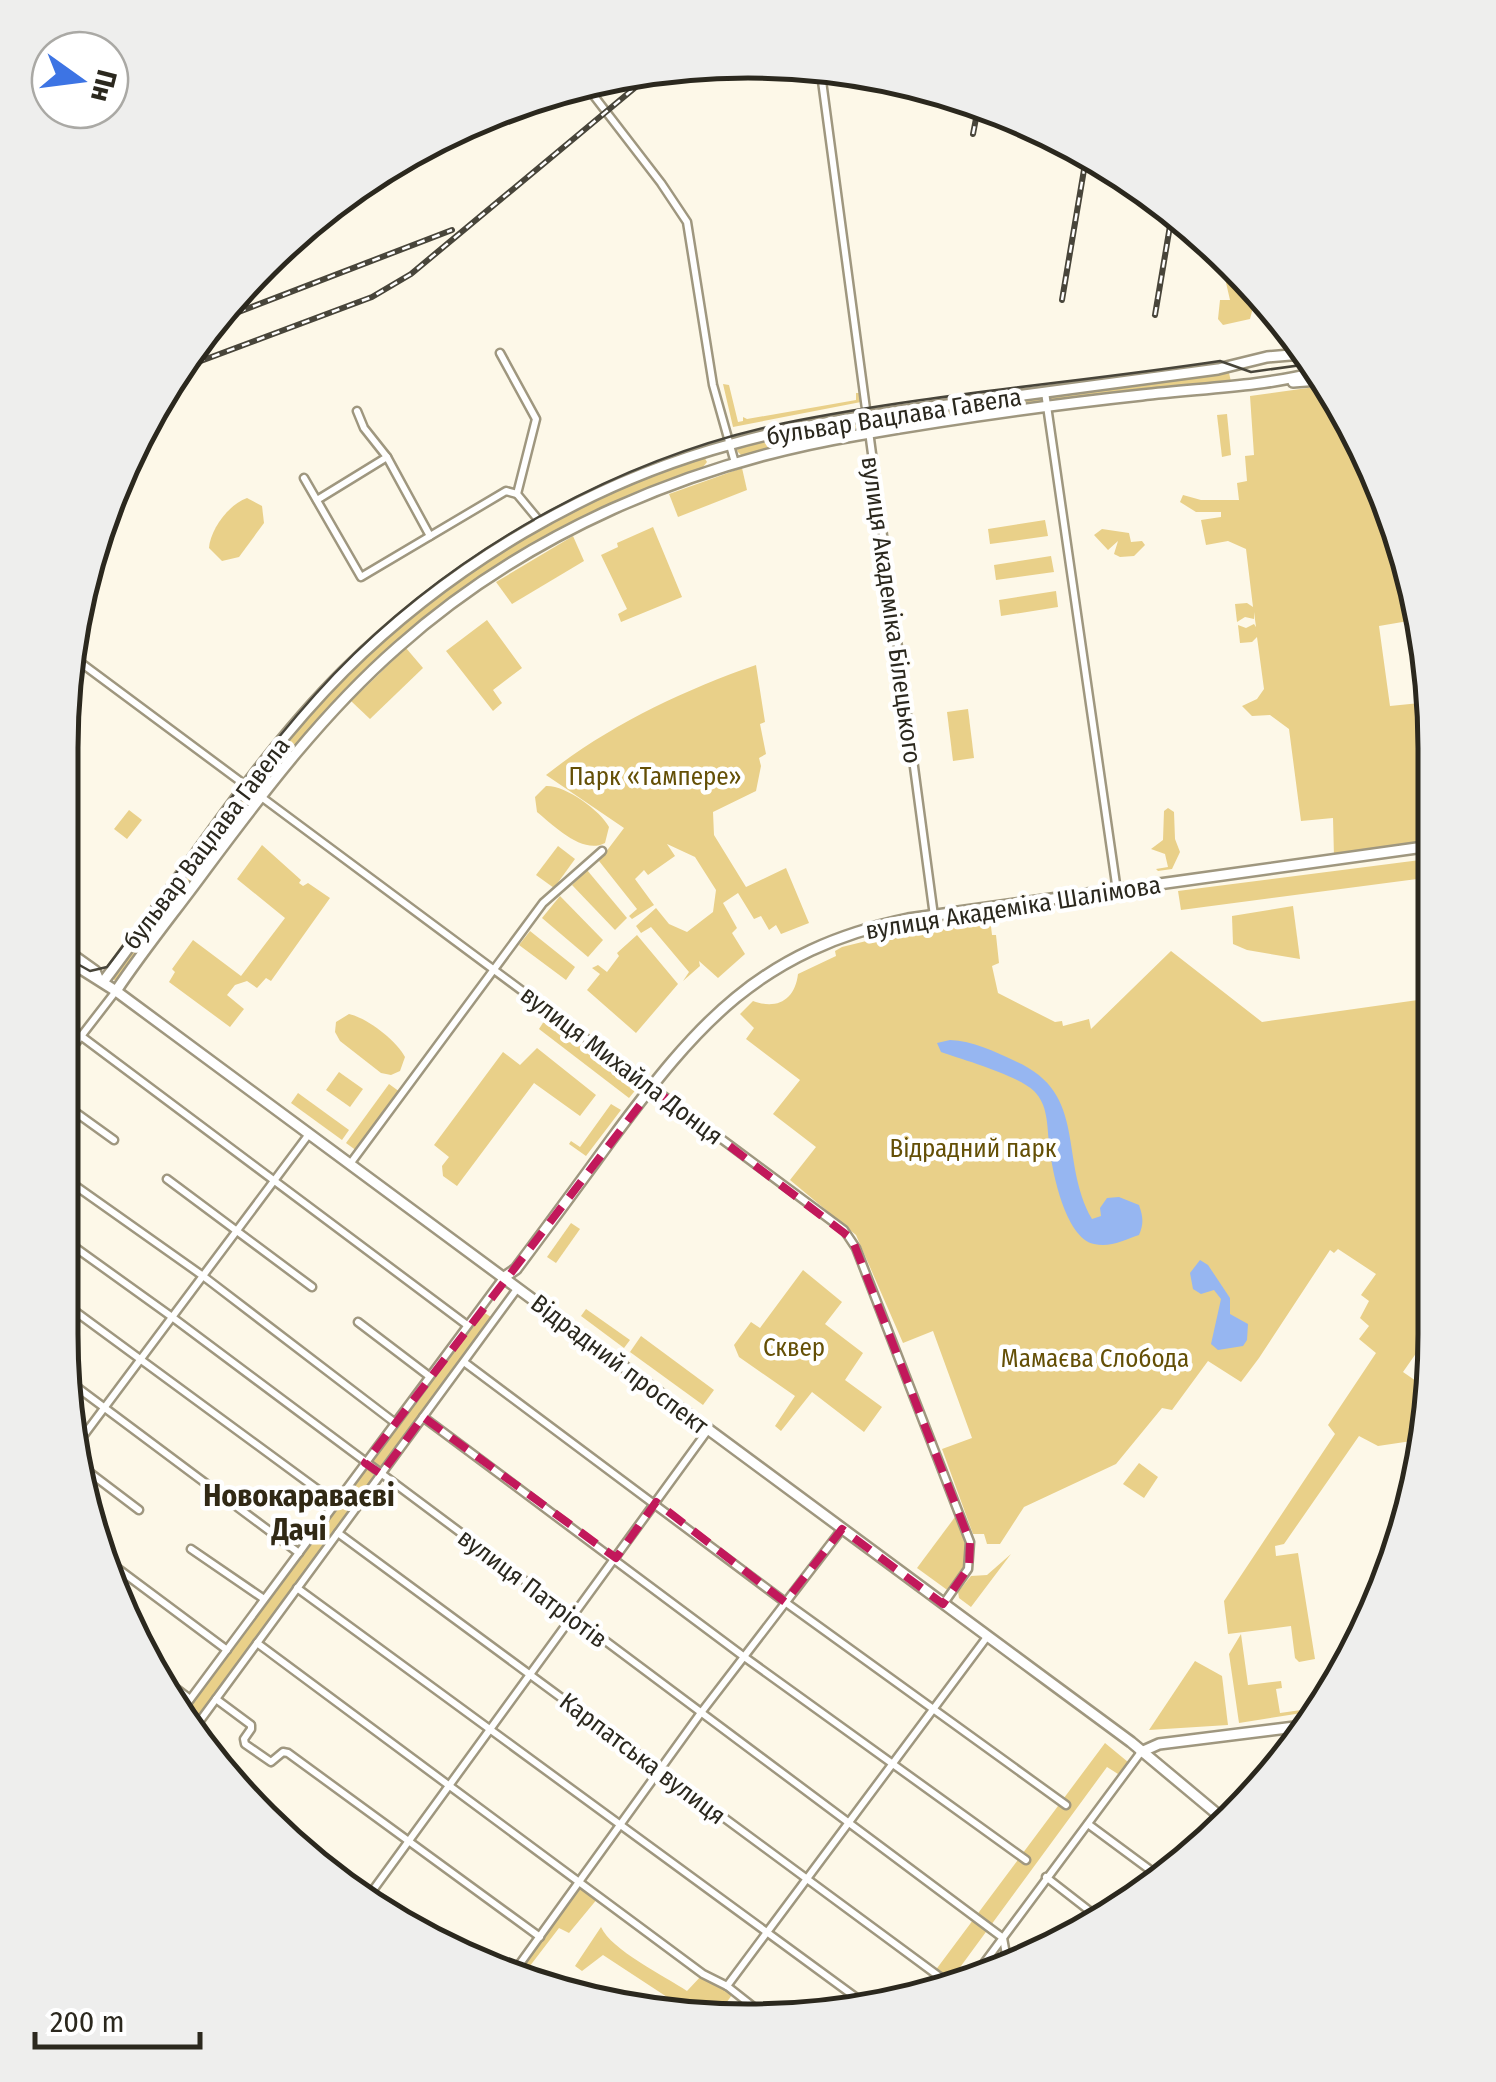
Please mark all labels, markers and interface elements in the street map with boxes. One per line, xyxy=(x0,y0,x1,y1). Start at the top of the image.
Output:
north arrow xyxy=(30,30,130,130)
text: Пн xyxy=(84,67,124,105)
street label: бульвар Вацлава Гавела xyxy=(765,382,1024,452)
street label: вулиця Академіка Білецького xyxy=(855,455,927,766)
street label: бульвар Вацлава Гавела xyxy=(117,732,296,956)
park label: Парк «Тампере» xyxy=(568,762,742,792)
street label: вулиця Академіка Шалімова xyxy=(863,870,1163,946)
street label: вулиця Михайла Донця xyxy=(514,980,728,1152)
park label: Відрадний парк xyxy=(889,1134,1057,1164)
street label: Відрадний проспект xyxy=(525,1288,715,1442)
park label: Сквер xyxy=(763,1333,825,1363)
park label: Мамаєва Слобода xyxy=(1001,1344,1189,1374)
district label: Новокараваєві Дачі xyxy=(203,1478,395,1548)
street label: вулиця Патріотів xyxy=(452,1523,613,1655)
street label: Карпатська вулиця xyxy=(554,1687,731,1831)
scale bar xyxy=(35,1987,200,2049)
text: 200 m xyxy=(50,2004,125,2040)

